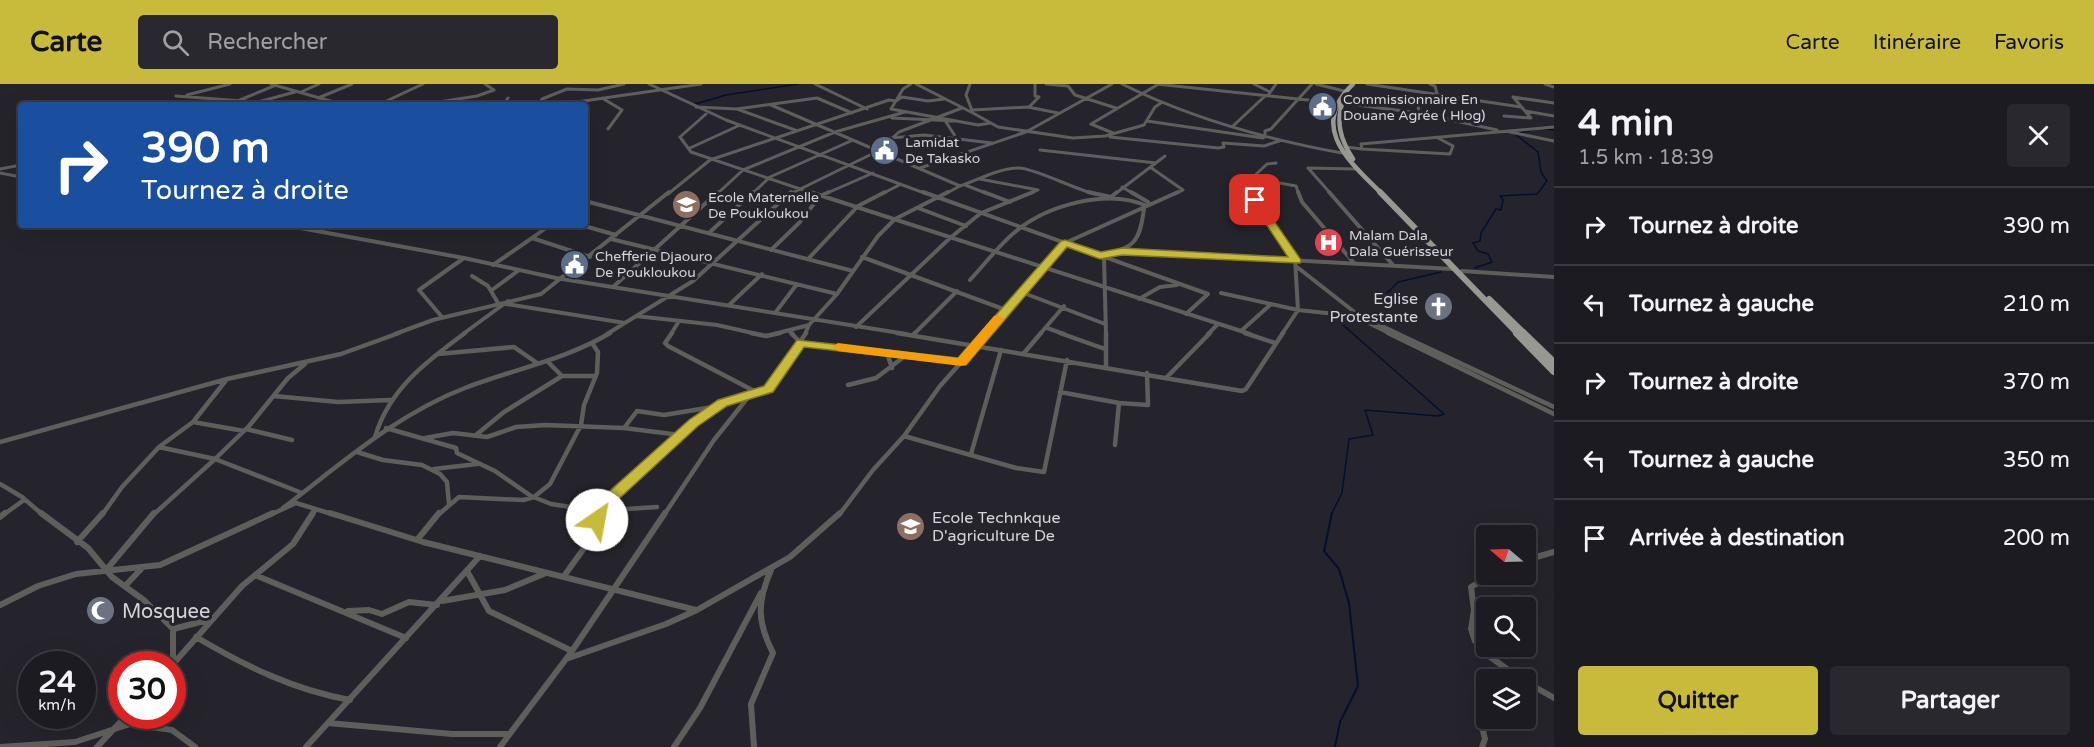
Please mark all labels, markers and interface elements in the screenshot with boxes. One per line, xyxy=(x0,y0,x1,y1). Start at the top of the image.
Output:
search box xyxy=(138,15,558,69)
text: Carte xyxy=(30,25,102,59)
icon: search xyxy=(159,26,192,59)
text: Rechercher xyxy=(207,29,327,55)
text: Carte xyxy=(1786,30,1840,55)
text: Itinéraire xyxy=(1873,30,1961,55)
text: Favoris xyxy=(1994,30,2064,55)
public building icon: Commissionnaire En Douane Agrée ( Hlog) xyxy=(1306,91,1338,123)
place label: Commissionnaire En Douane Agrée ( Hlog) xyxy=(1343,91,1485,124)
text: 4 min xyxy=(1578,102,1674,145)
button: close xyxy=(2007,104,2070,167)
text: 390 m xyxy=(141,123,270,174)
icon: right xyxy=(42,126,120,204)
public building icon: Lamidat De Takasko xyxy=(868,134,900,166)
place label: Lamidat De Takasko xyxy=(905,134,980,167)
text: 1.5 km · 18:39 xyxy=(1578,146,1714,170)
text: Tournez à droite xyxy=(141,174,349,207)
pin xyxy=(1229,174,1280,225)
icon: arrive xyxy=(1238,183,1271,216)
school or university icon: Ecole Maternelle De Poukloukou xyxy=(671,189,703,221)
place label: Ecole Maternelle De Poukloukou xyxy=(708,189,819,222)
icon: right xyxy=(1578,210,1611,243)
text: Tournez à droite xyxy=(1629,213,1798,239)
text: 390 m xyxy=(2003,213,2070,239)
hospital icon: Malam Dala Dala Guérisseur xyxy=(1312,227,1344,259)
place label: Malam Dala Dala Guérisseur xyxy=(1349,227,1454,260)
public building icon: Chefferie Djaouro De Poukloukou xyxy=(558,248,590,280)
place label: Chefferie Djaouro De Poukloukou xyxy=(595,248,712,281)
icon: left xyxy=(1578,288,1611,321)
place label: Eglise Protestante xyxy=(1329,289,1418,327)
church icon: Eglise Protestante xyxy=(1423,291,1455,323)
text: Tournez à gauche xyxy=(1629,291,1814,317)
text: 210 m xyxy=(2003,291,2070,317)
icon: right xyxy=(1578,366,1611,399)
text: Tournez à droite xyxy=(1629,369,1798,395)
text: 370 m xyxy=(2003,369,2070,395)
icon: left xyxy=(1578,444,1611,477)
text: Tournez à gauche xyxy=(1629,447,1814,473)
text: 350 m xyxy=(2003,447,2070,473)
position arrow xyxy=(565,488,629,552)
place label: Ecole Technkque D'agriculture De xyxy=(932,508,1061,546)
school or university icon: Ecole Technkque D'agriculture De xyxy=(895,510,927,542)
icon: arrive xyxy=(1578,522,1611,555)
north arrow xyxy=(1476,525,1536,585)
map controls xyxy=(1476,525,1536,729)
text: Arrivée à destination xyxy=(1629,525,1845,551)
text: 200 m xyxy=(2003,525,2070,551)
mosque icon: Mosquee xyxy=(85,595,117,627)
button: search xyxy=(1476,597,1536,657)
place label: Mosquee xyxy=(122,600,210,624)
speed limit sign: 30 xyxy=(108,651,186,729)
text: 24 xyxy=(38,664,76,701)
button: Quitter xyxy=(1578,666,1818,735)
button: Partager xyxy=(1830,666,2070,735)
button: layers xyxy=(1476,669,1536,729)
text: km/h xyxy=(38,696,76,714)

